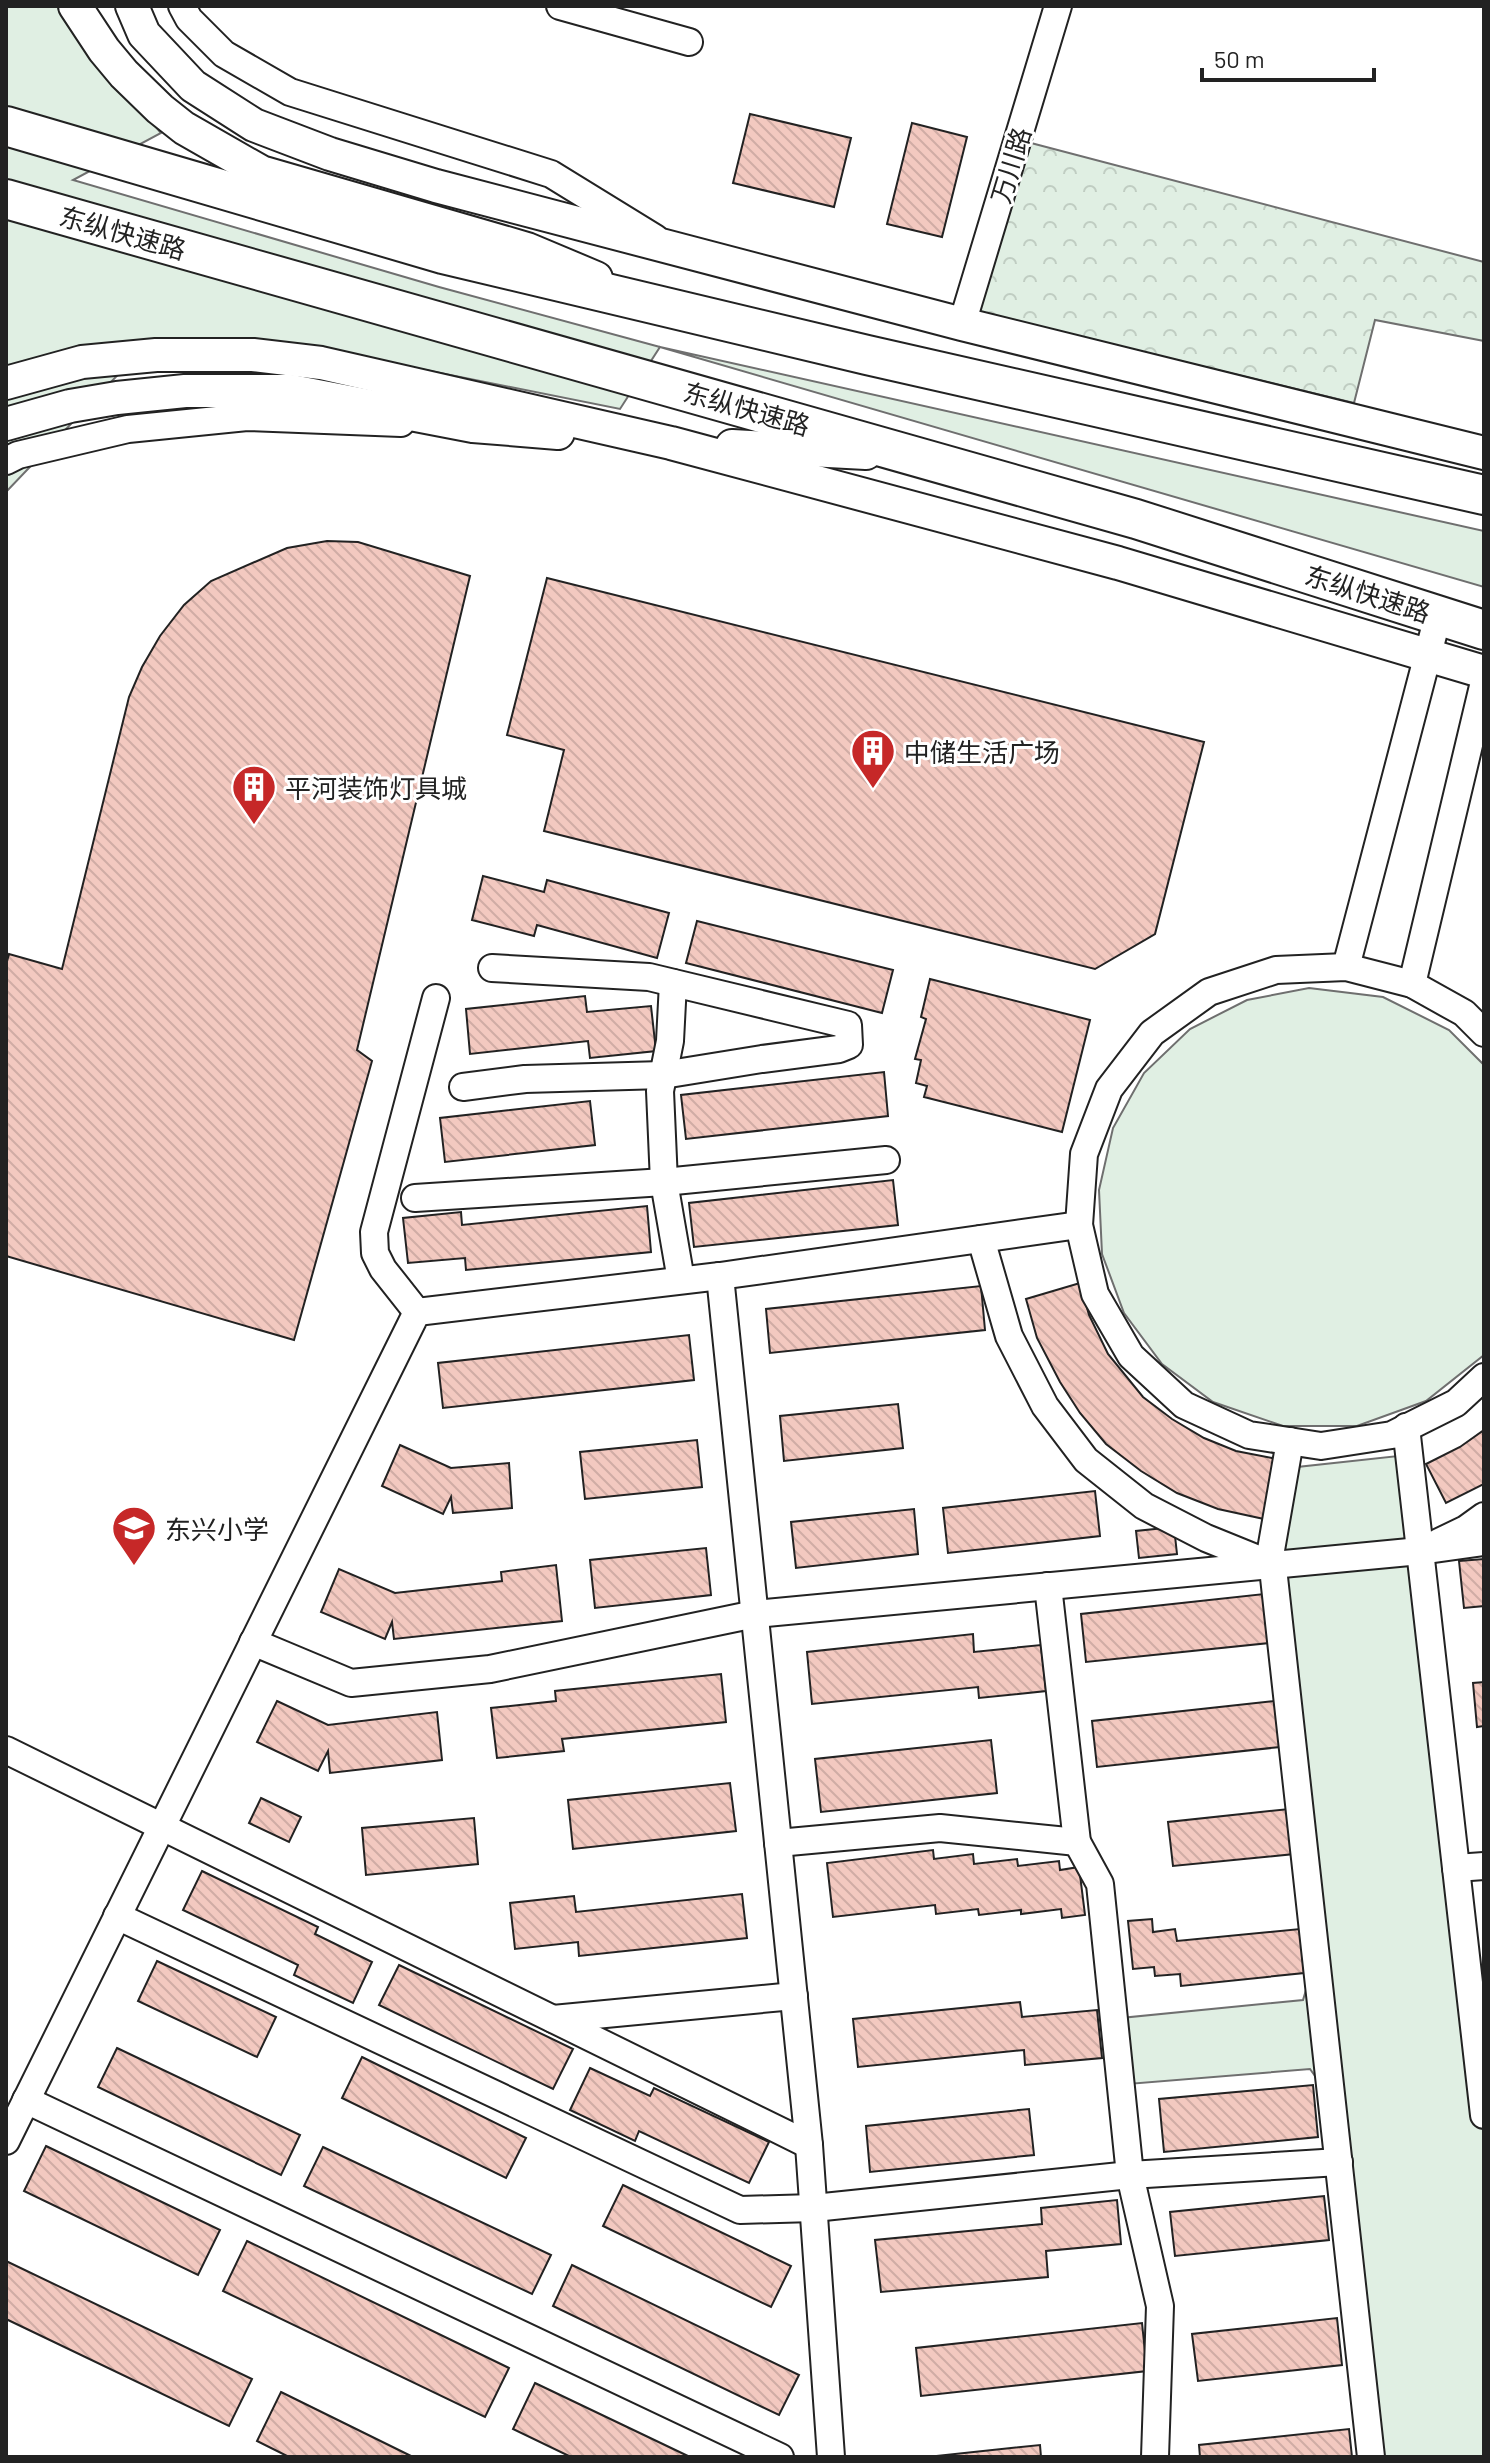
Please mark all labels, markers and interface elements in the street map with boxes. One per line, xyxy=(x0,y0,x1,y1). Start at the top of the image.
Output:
scale bar xyxy=(1202,32,1374,82)
text: 50 m xyxy=(1214,44,1265,73)
street label: 万川路 xyxy=(984,123,1036,207)
street label: 东纵快速路 xyxy=(56,199,190,265)
street label: 东纵快速路 xyxy=(680,375,814,441)
street label: 东纵快速路 xyxy=(1301,558,1435,628)
building icon: 中储生活广场 xyxy=(849,727,897,790)
place label: 中储生活广场 xyxy=(904,736,1060,767)
building icon: 平河装饰灯具城 xyxy=(230,763,278,826)
place label: 平河装饰灯具城 xyxy=(285,772,467,803)
school or university icon: 东兴小学 xyxy=(110,1504,158,1567)
place label: 东兴小学 xyxy=(165,1513,269,1544)

